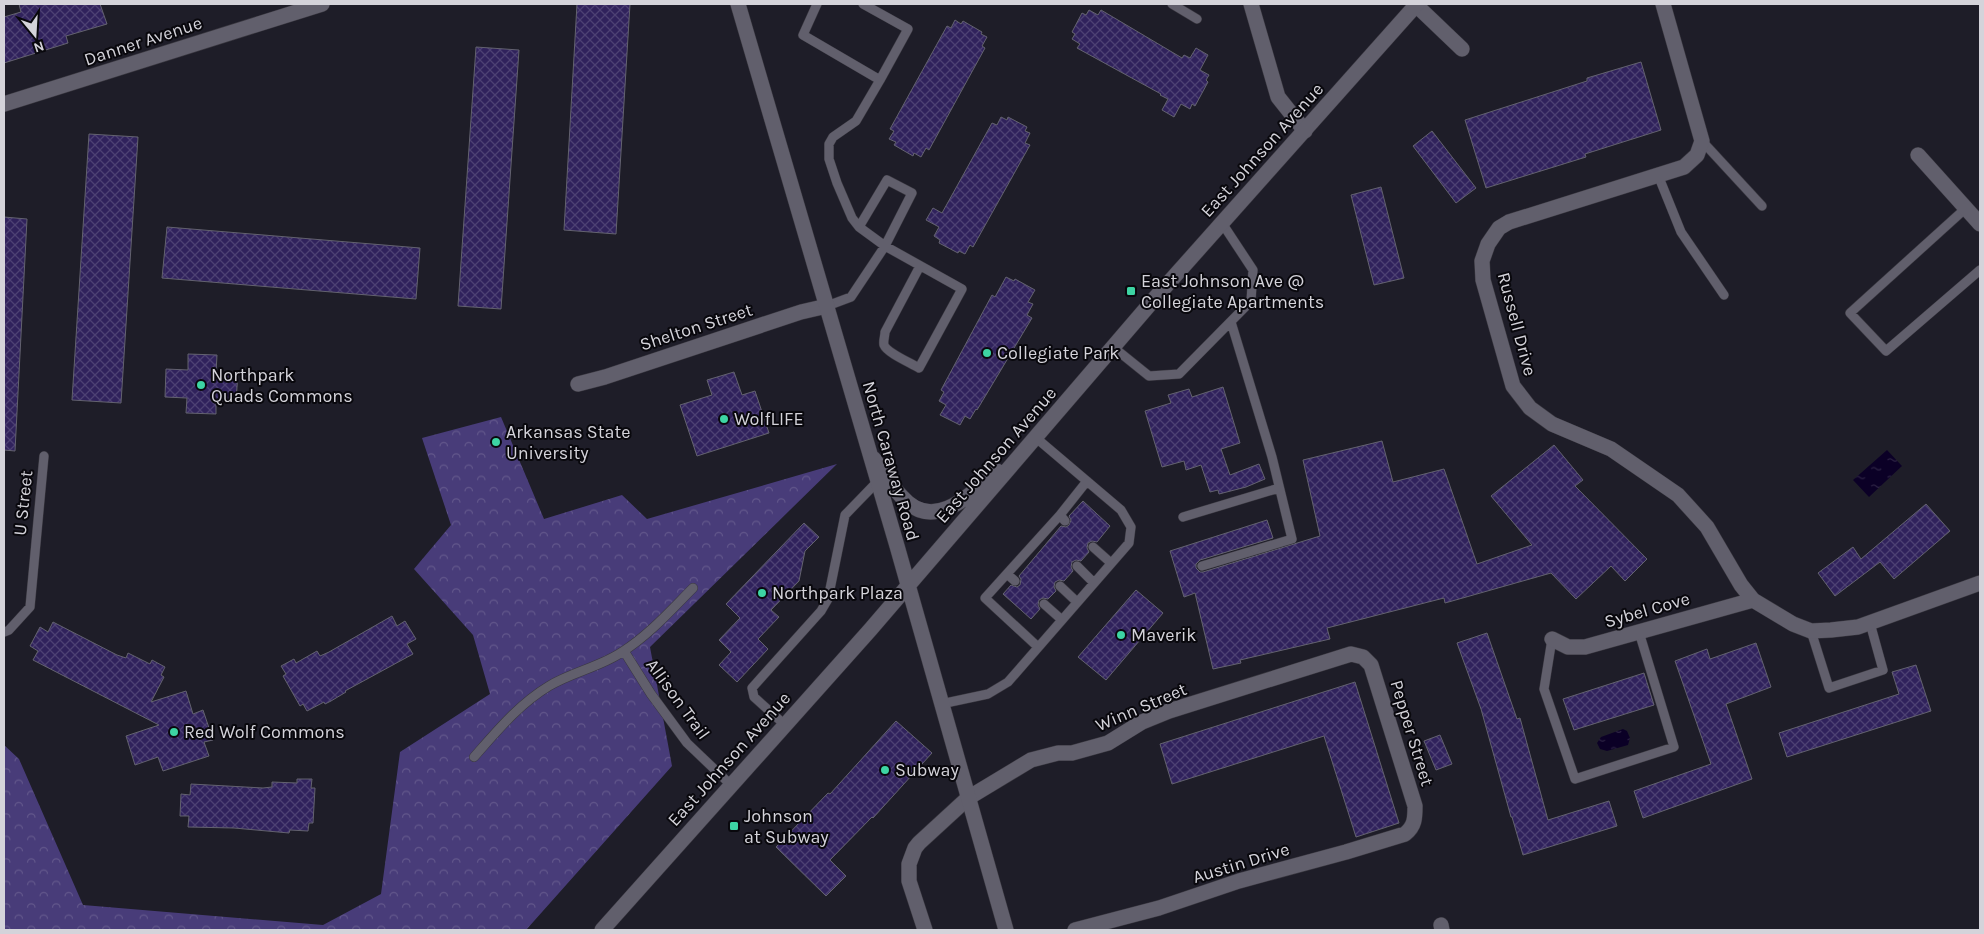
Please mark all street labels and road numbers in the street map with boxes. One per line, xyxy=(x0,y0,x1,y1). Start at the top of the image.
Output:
street label: Danner Avenue xyxy=(81,12,205,70)
street label: East Johnson Avenue xyxy=(1196,78,1328,222)
street label: Russell Drive xyxy=(1493,270,1541,378)
street label: Shelton Street xyxy=(637,298,755,356)
street label: North Caraway Road xyxy=(858,379,924,543)
street label: East Johnson Avenue xyxy=(931,382,1061,528)
street label: U Street xyxy=(9,469,37,537)
street label: Sybel Cove xyxy=(1602,587,1692,633)
street label: Allison Trail xyxy=(641,654,715,744)
street label: Pepper Street xyxy=(1385,677,1439,789)
street label: Winn Street xyxy=(1092,678,1190,736)
street label: East Johnson Avenue xyxy=(663,687,795,831)
street label: Austin Drive xyxy=(1190,838,1292,888)

